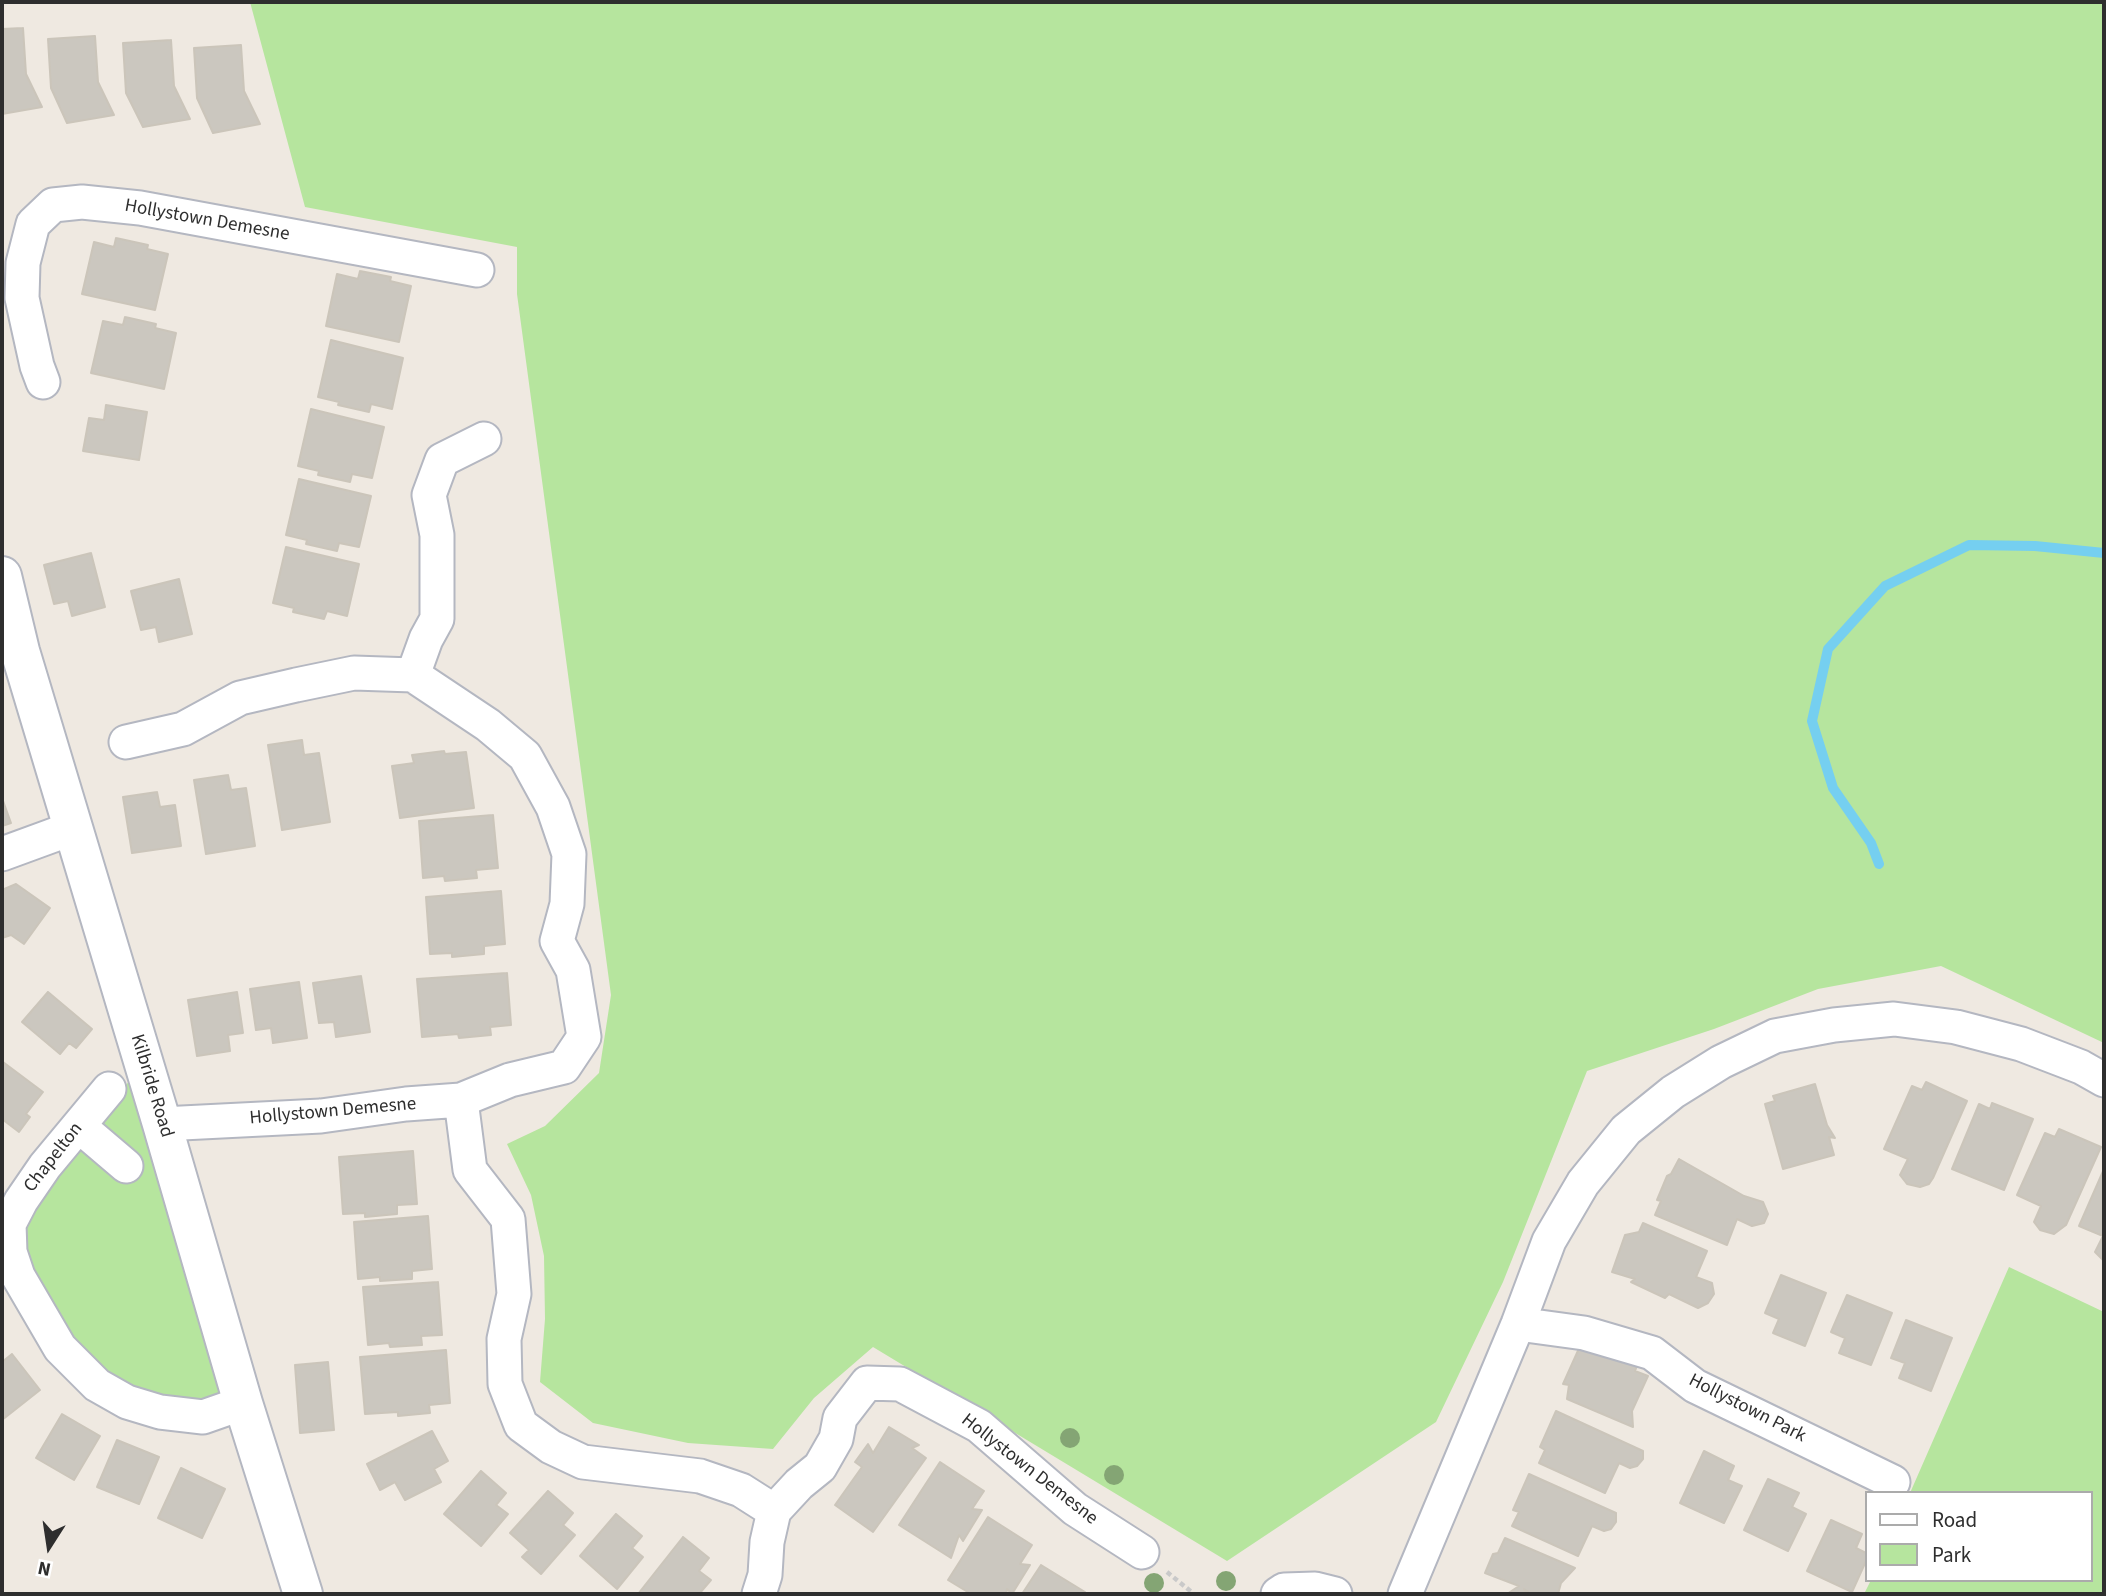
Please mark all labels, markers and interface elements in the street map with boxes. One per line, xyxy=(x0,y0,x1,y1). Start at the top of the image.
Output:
street label: Hollystown Demesne xyxy=(123,195,291,247)
street label: Kilbride Road xyxy=(124,1032,178,1140)
street label: Hollystown Demesne xyxy=(249,1093,417,1131)
street label: Chapelton xyxy=(20,1119,88,1197)
street label: Hollystown Park xyxy=(1685,1370,1809,1448)
street label: Hollystown Demesne xyxy=(956,1410,1102,1530)
legend xyxy=(1864,1491,2092,1582)
text: Road xyxy=(1932,1505,1977,1535)
north arrow xyxy=(14,1512,84,1582)
text: Park xyxy=(1932,1540,1971,1570)
text: N xyxy=(36,1554,54,1583)

